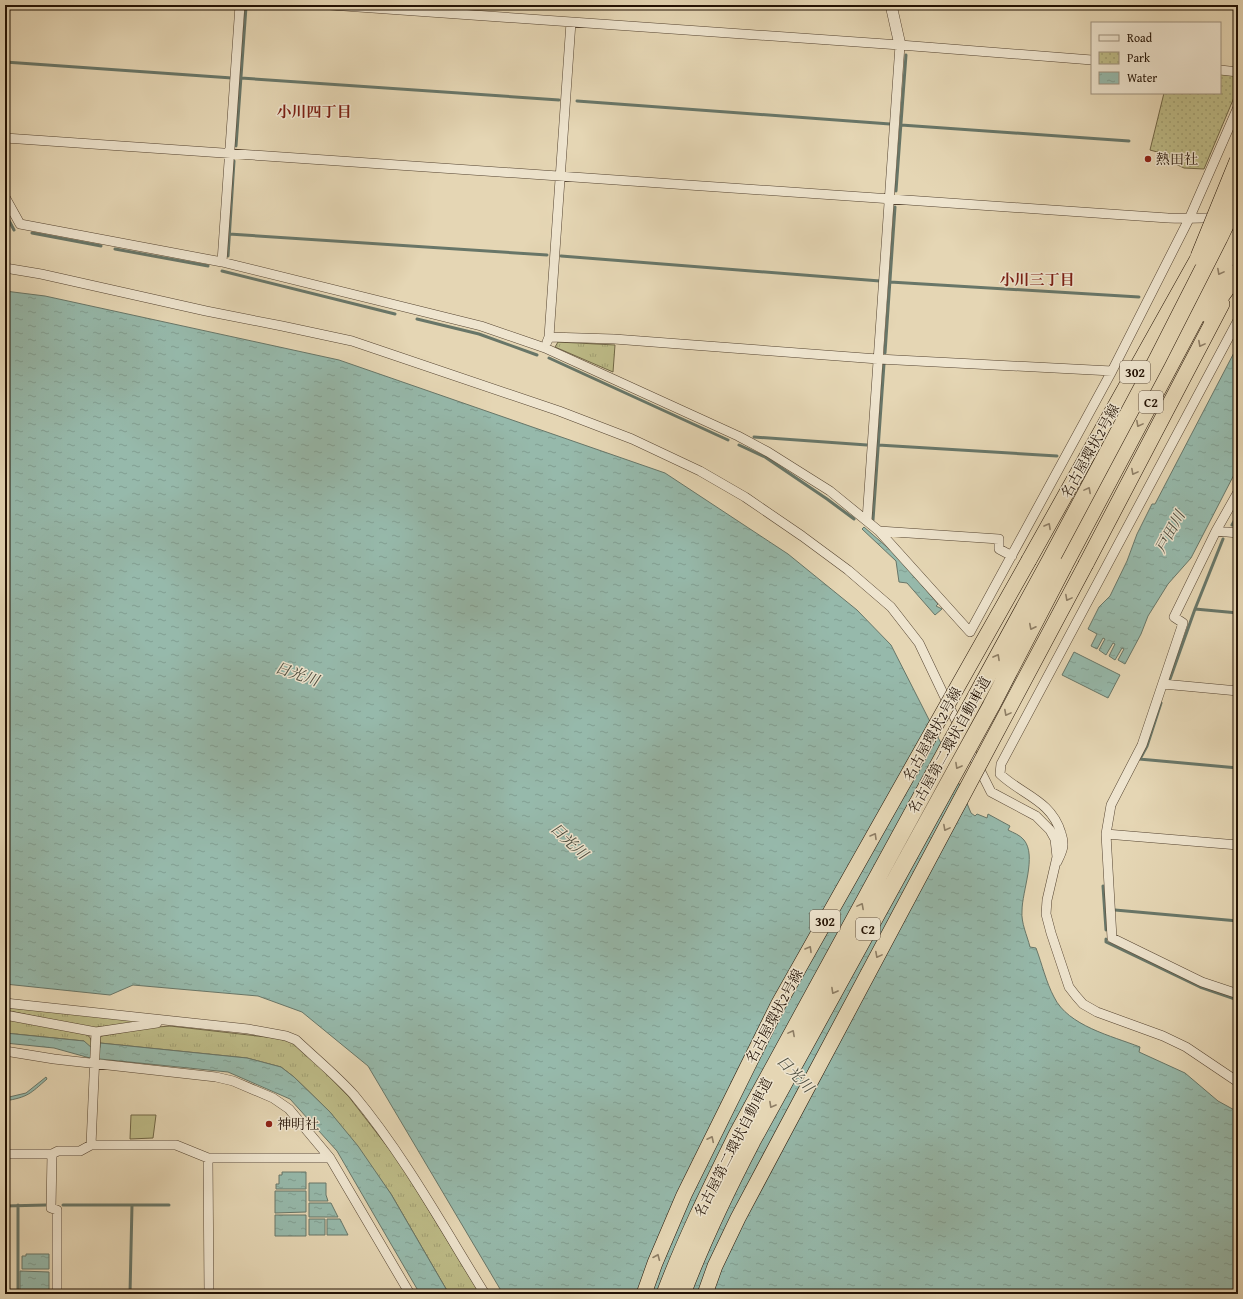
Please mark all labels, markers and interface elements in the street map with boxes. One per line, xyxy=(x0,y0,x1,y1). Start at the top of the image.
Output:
legend xyxy=(1091,22,1221,94)
text: Road xyxy=(1127,29,1153,46)
text: Park xyxy=(1127,49,1151,66)
text: Water xyxy=(1127,69,1157,86)
district label: 小川四丁目 xyxy=(276,101,352,122)
place label: 熱田社 xyxy=(1156,149,1198,169)
marker: 熱田社 xyxy=(1143,154,1153,164)
one-way arrow xyxy=(1218,268,1225,275)
district label: 小川三丁目 xyxy=(999,269,1075,290)
one-way arrow xyxy=(1198,340,1205,348)
road number: 302 xyxy=(1120,361,1150,383)
road number: C2 xyxy=(1139,391,1163,413)
street label: 名古屋環状2号線 xyxy=(1056,400,1124,502)
one-way arrow xyxy=(1137,420,1144,427)
one-way arrow xyxy=(1131,468,1139,475)
one-way arrow xyxy=(1083,487,1090,494)
water label: 戸田川 xyxy=(1149,505,1191,557)
one-way arrow xyxy=(1044,523,1051,530)
one-way arrow xyxy=(1065,594,1072,601)
one-way arrow xyxy=(1029,623,1037,630)
one-way arrow xyxy=(993,654,1000,661)
water label: 日光川 xyxy=(272,656,324,691)
street label: 名古屋第二環状自動車道 xyxy=(903,673,995,817)
street label: 名古屋環状2号線 xyxy=(898,683,966,785)
one-way arrow xyxy=(1004,709,1011,716)
one-way arrow xyxy=(955,762,962,769)
water label: 日光川 xyxy=(546,818,594,865)
one-way arrow xyxy=(943,824,950,831)
one-way arrow xyxy=(869,833,876,840)
one-way arrow xyxy=(856,903,864,910)
road number: 302 xyxy=(810,910,840,932)
road number: C2 xyxy=(856,918,880,940)
one-way arrow xyxy=(805,946,812,953)
one-way arrow xyxy=(875,951,883,958)
street label: 名古屋環状2号線 xyxy=(741,965,807,1067)
one-way arrow xyxy=(832,986,839,994)
one-way arrow xyxy=(788,1030,795,1037)
water label: 日光川 xyxy=(772,1050,820,1099)
street label: 名古屋第二環状自動車道 xyxy=(689,1074,777,1220)
one-way arrow xyxy=(769,1100,776,1108)
place label: 神明社 xyxy=(277,1114,319,1134)
marker: 神明社 xyxy=(264,1119,274,1129)
one-way arrow xyxy=(706,1136,714,1143)
one-way arrow xyxy=(653,1254,661,1261)

